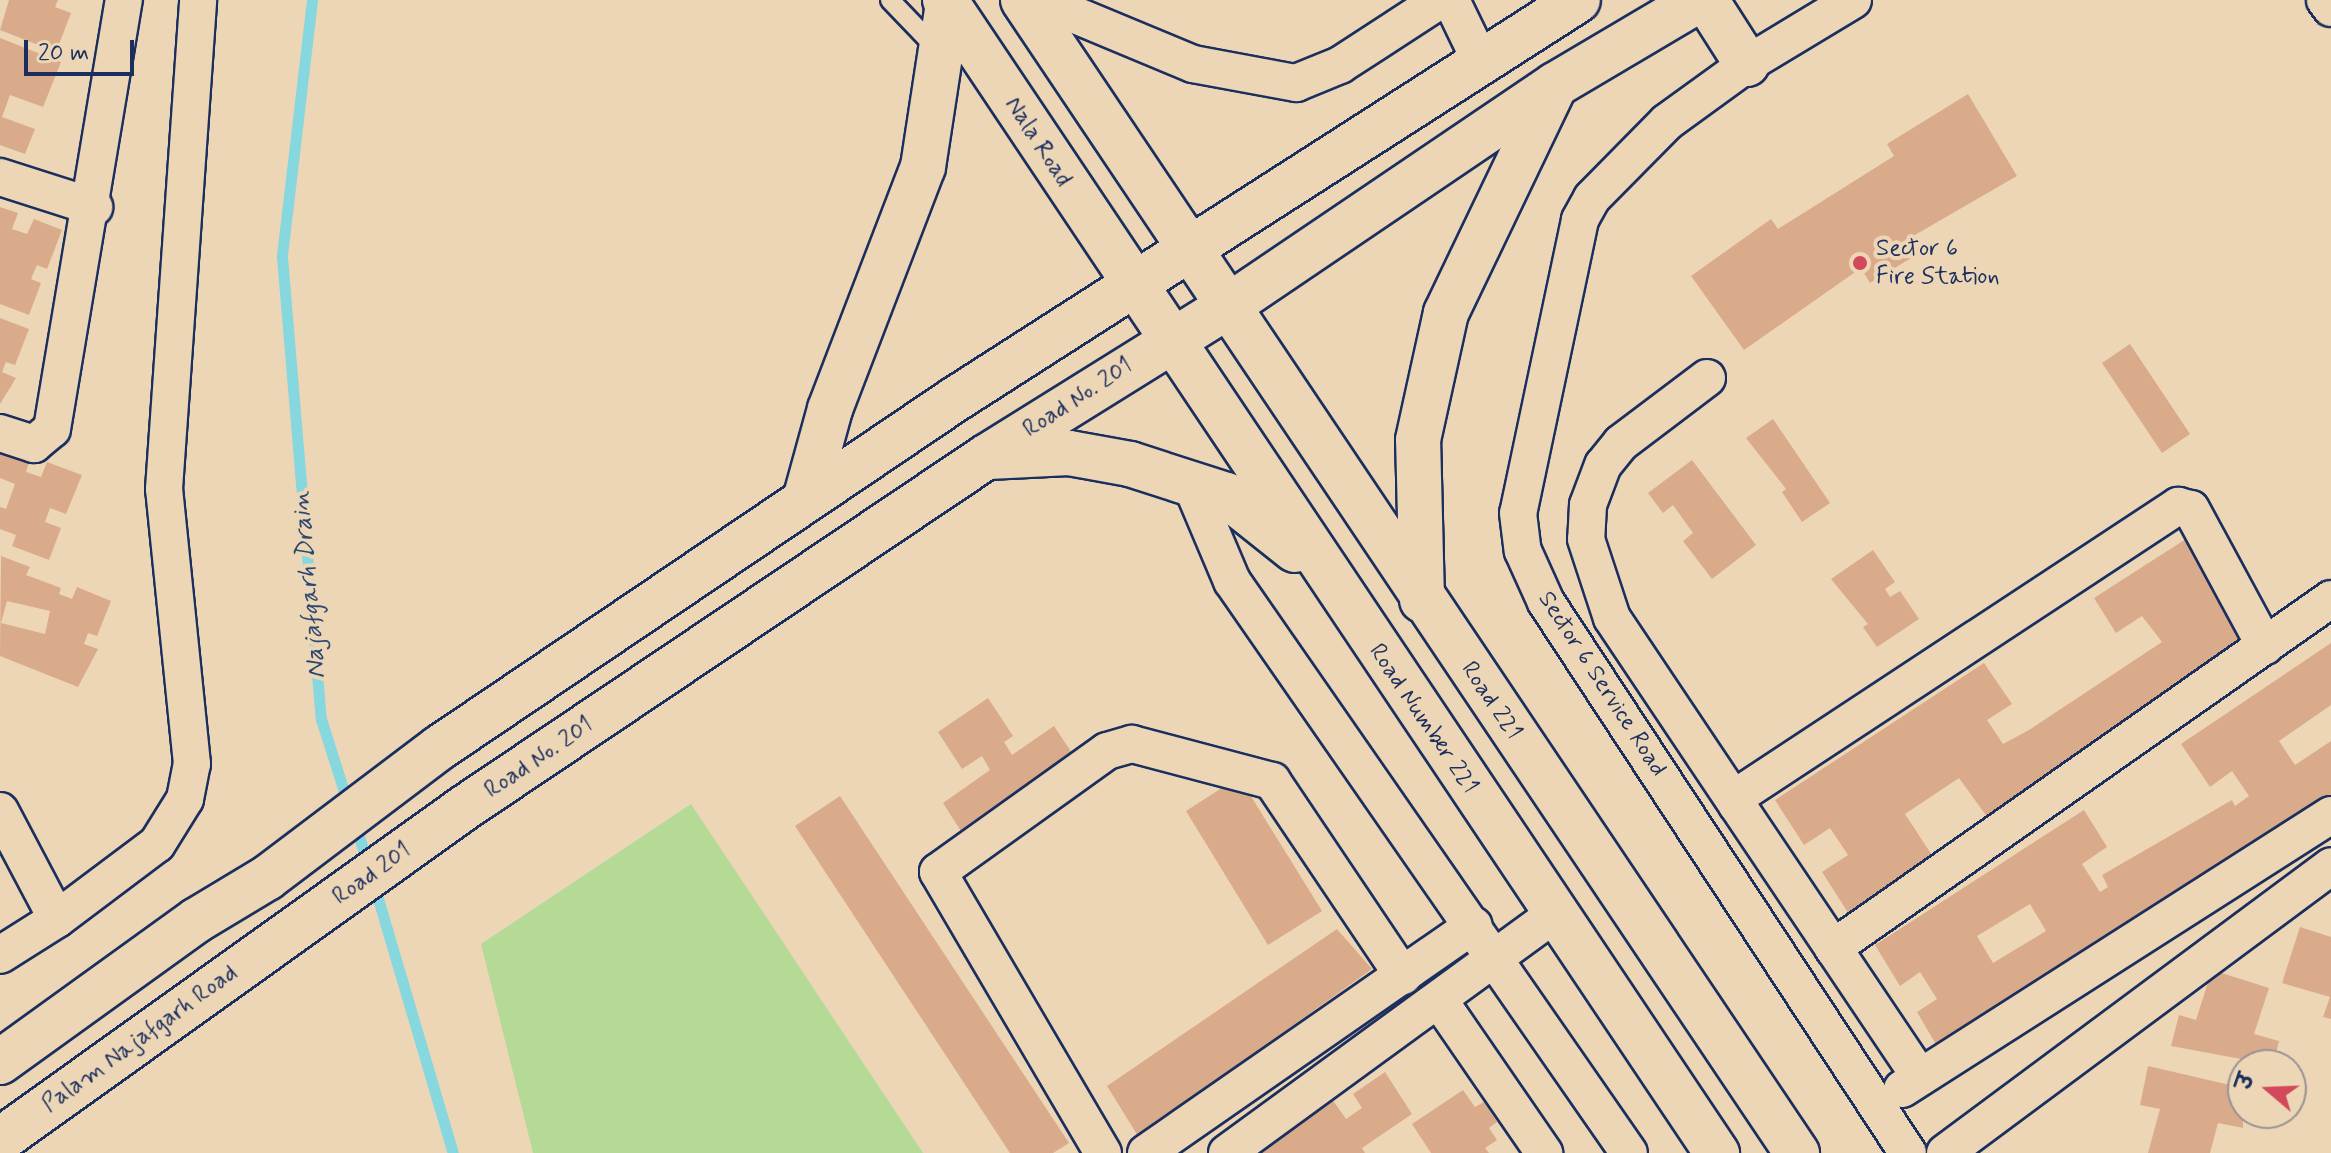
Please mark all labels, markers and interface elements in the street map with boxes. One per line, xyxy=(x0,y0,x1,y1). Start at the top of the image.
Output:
scale bar xyxy=(28,24,138,74)
text: 20 m xyxy=(38,38,89,69)
street label: Nala Road xyxy=(999,92,1077,192)
place label: Sector 6 Fire Station xyxy=(1876,235,1992,291)
marker: Sector 6 Fire Station xyxy=(1851,254,1869,272)
street label: Road No. 201 xyxy=(1017,352,1139,444)
water label: Najafgarh Drain xyxy=(286,490,334,680)
street label: Sector 6 Service Road xyxy=(1531,586,1673,782)
street label: Road Number 221 xyxy=(1361,637,1485,801)
street label: Road 221 xyxy=(1454,656,1528,746)
street label: Road No. 201 xyxy=(479,711,599,805)
street label: Road 201 xyxy=(327,837,417,911)
street label: Palam Najafgarh Road xyxy=(37,958,243,1120)
north arrow xyxy=(2227,1049,2307,1129)
text: उ xyxy=(2231,1070,2262,1093)

